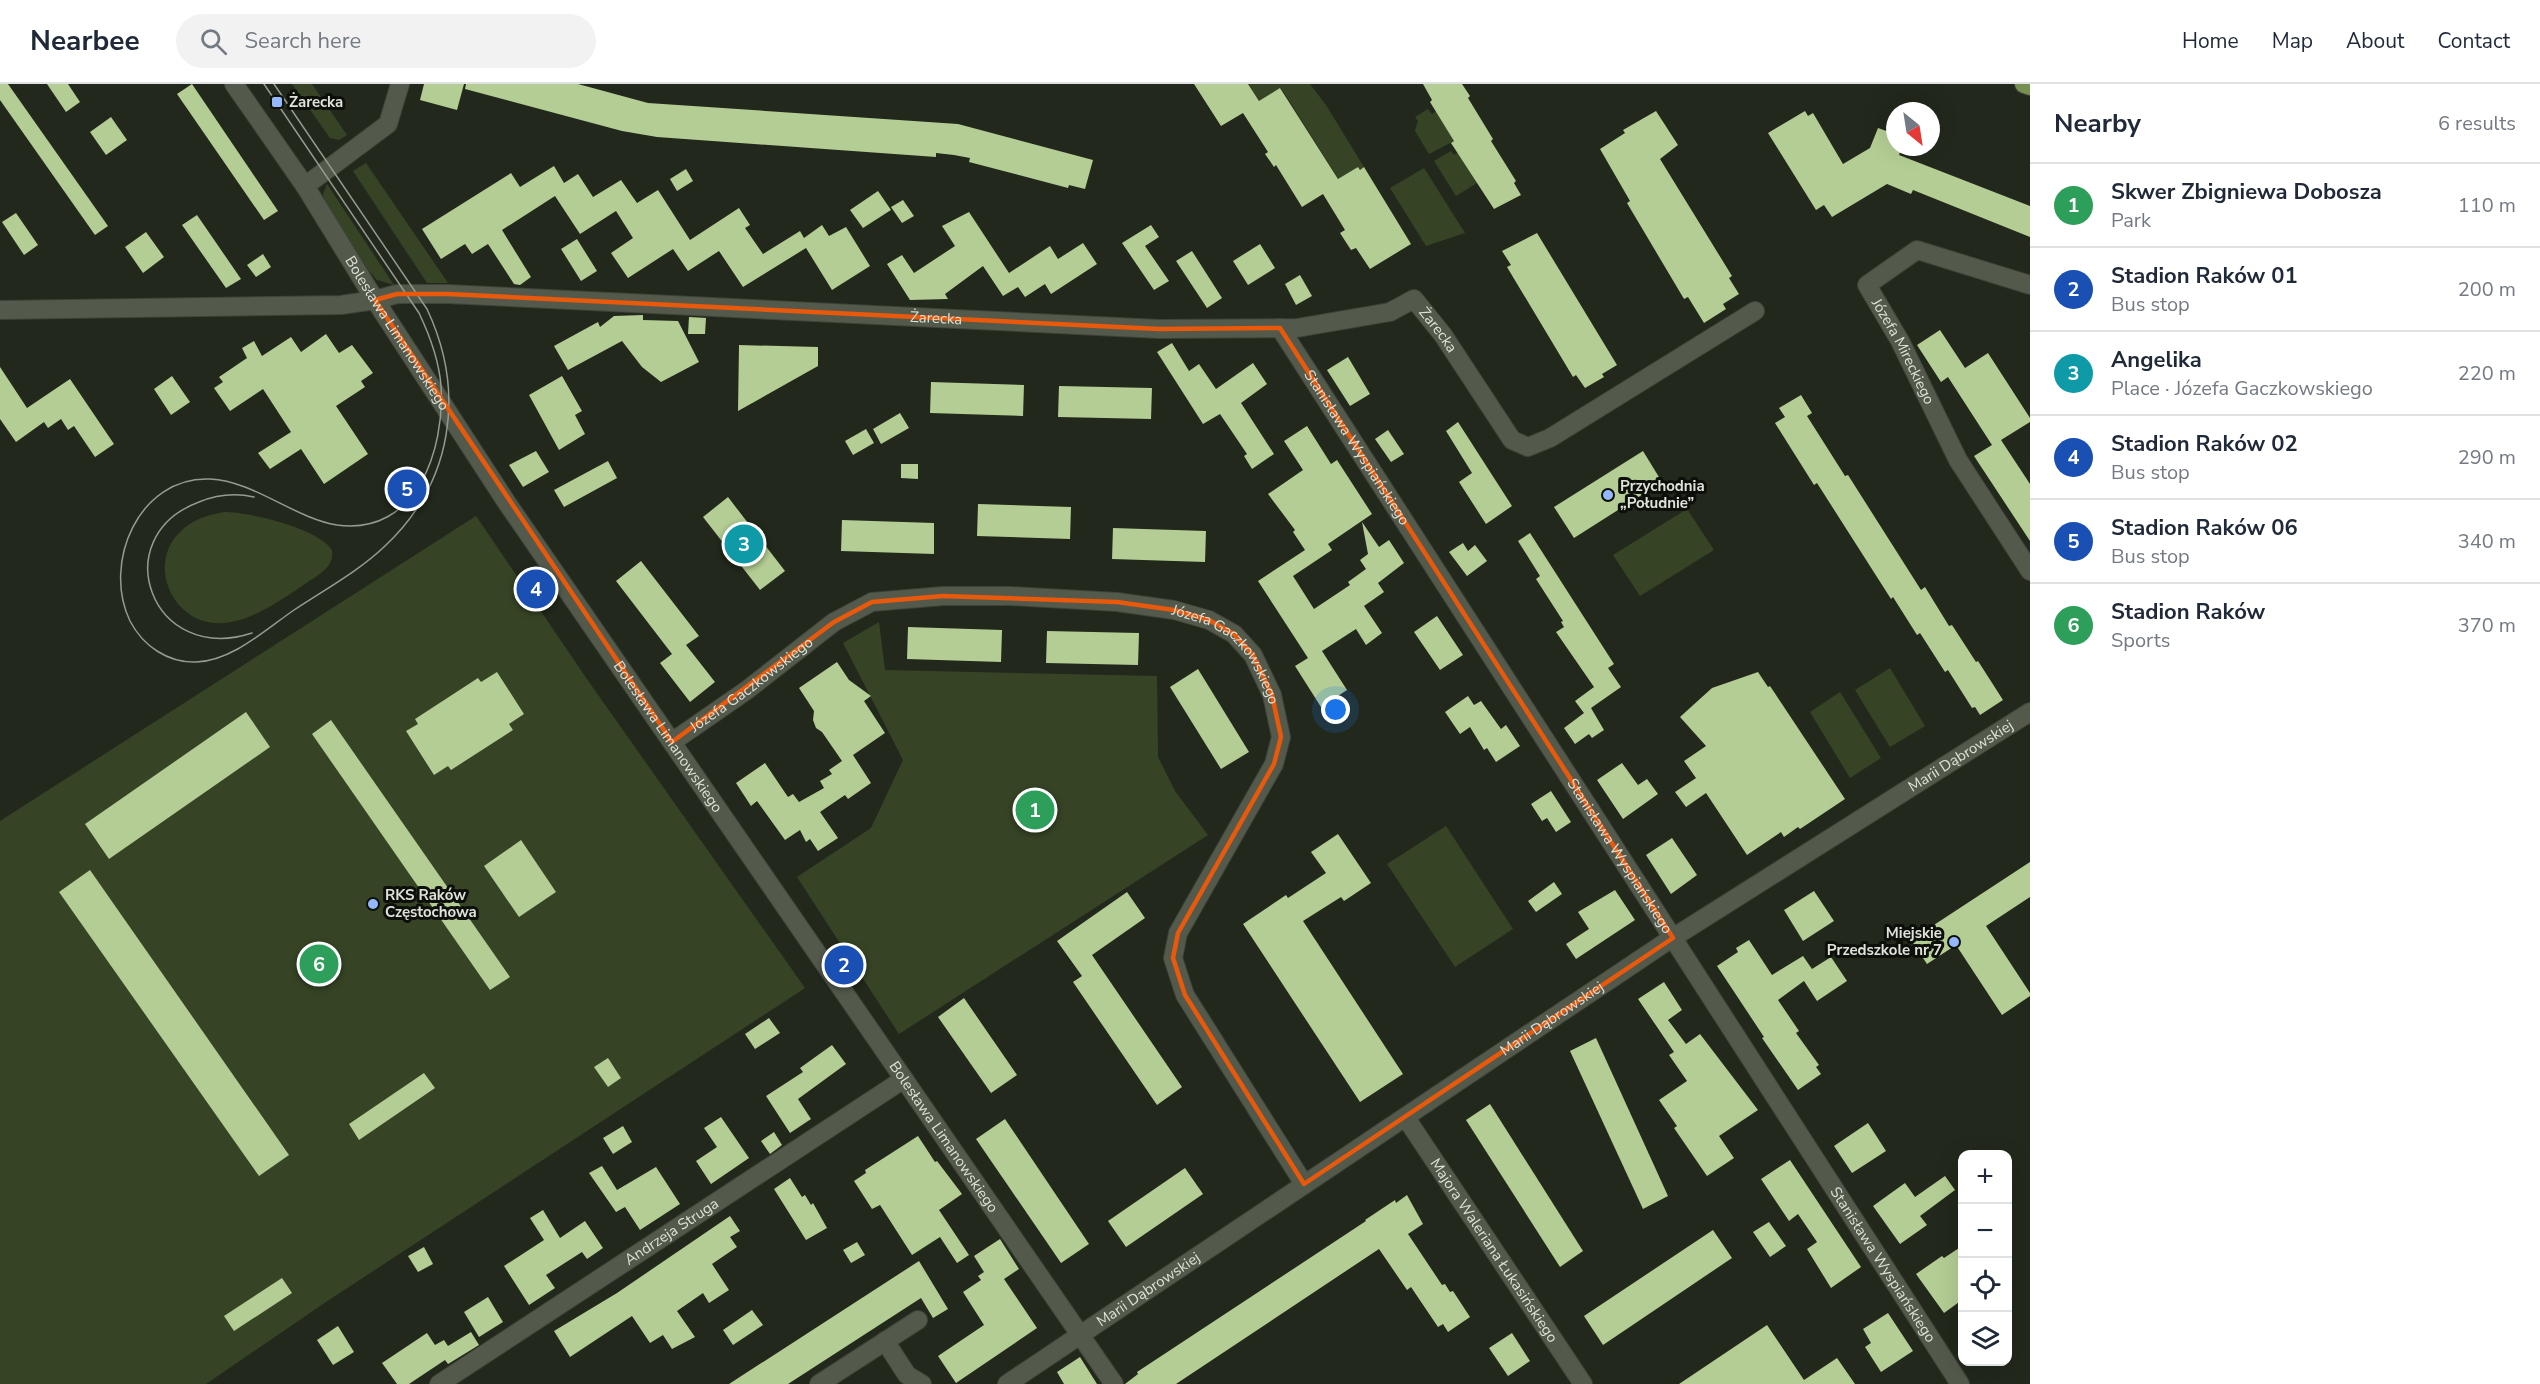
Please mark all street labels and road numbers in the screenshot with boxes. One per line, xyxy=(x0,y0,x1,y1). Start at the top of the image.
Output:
street label: Bolesława Limanowskiego xyxy=(340,252,454,414)
street label: Józefa Mireckiego xyxy=(1867,294,1939,408)
street label: Żarecka xyxy=(1414,303,1462,357)
street label: Żarecka xyxy=(910,307,963,329)
street label: Stanisława Wyspiańskiego xyxy=(1299,366,1414,529)
street label: Józefa Gaczkowskiego xyxy=(1168,600,1284,706)
street label: Józefa Gaczkowskiego xyxy=(685,632,817,737)
street label: Bolesława Limanowskiego xyxy=(609,657,727,816)
street label: Marii Dąbrowskiej xyxy=(1904,715,2017,797)
street label: Stanisława Wyspiańskiego xyxy=(1563,774,1677,938)
street label: Marii Dąbrowskiej xyxy=(1496,977,1607,1060)
street label: Bolesława Limanowskiego xyxy=(885,1057,1003,1217)
street label: Majora Waleriana Łukasińskiego xyxy=(1426,1154,1563,1346)
street label: Stanisława Wyspiańskiego xyxy=(1826,1183,1941,1346)
street label: Andrzeja Struga xyxy=(620,1193,722,1270)
street label: Marii Dąbrowskiej xyxy=(1093,1247,1204,1331)

